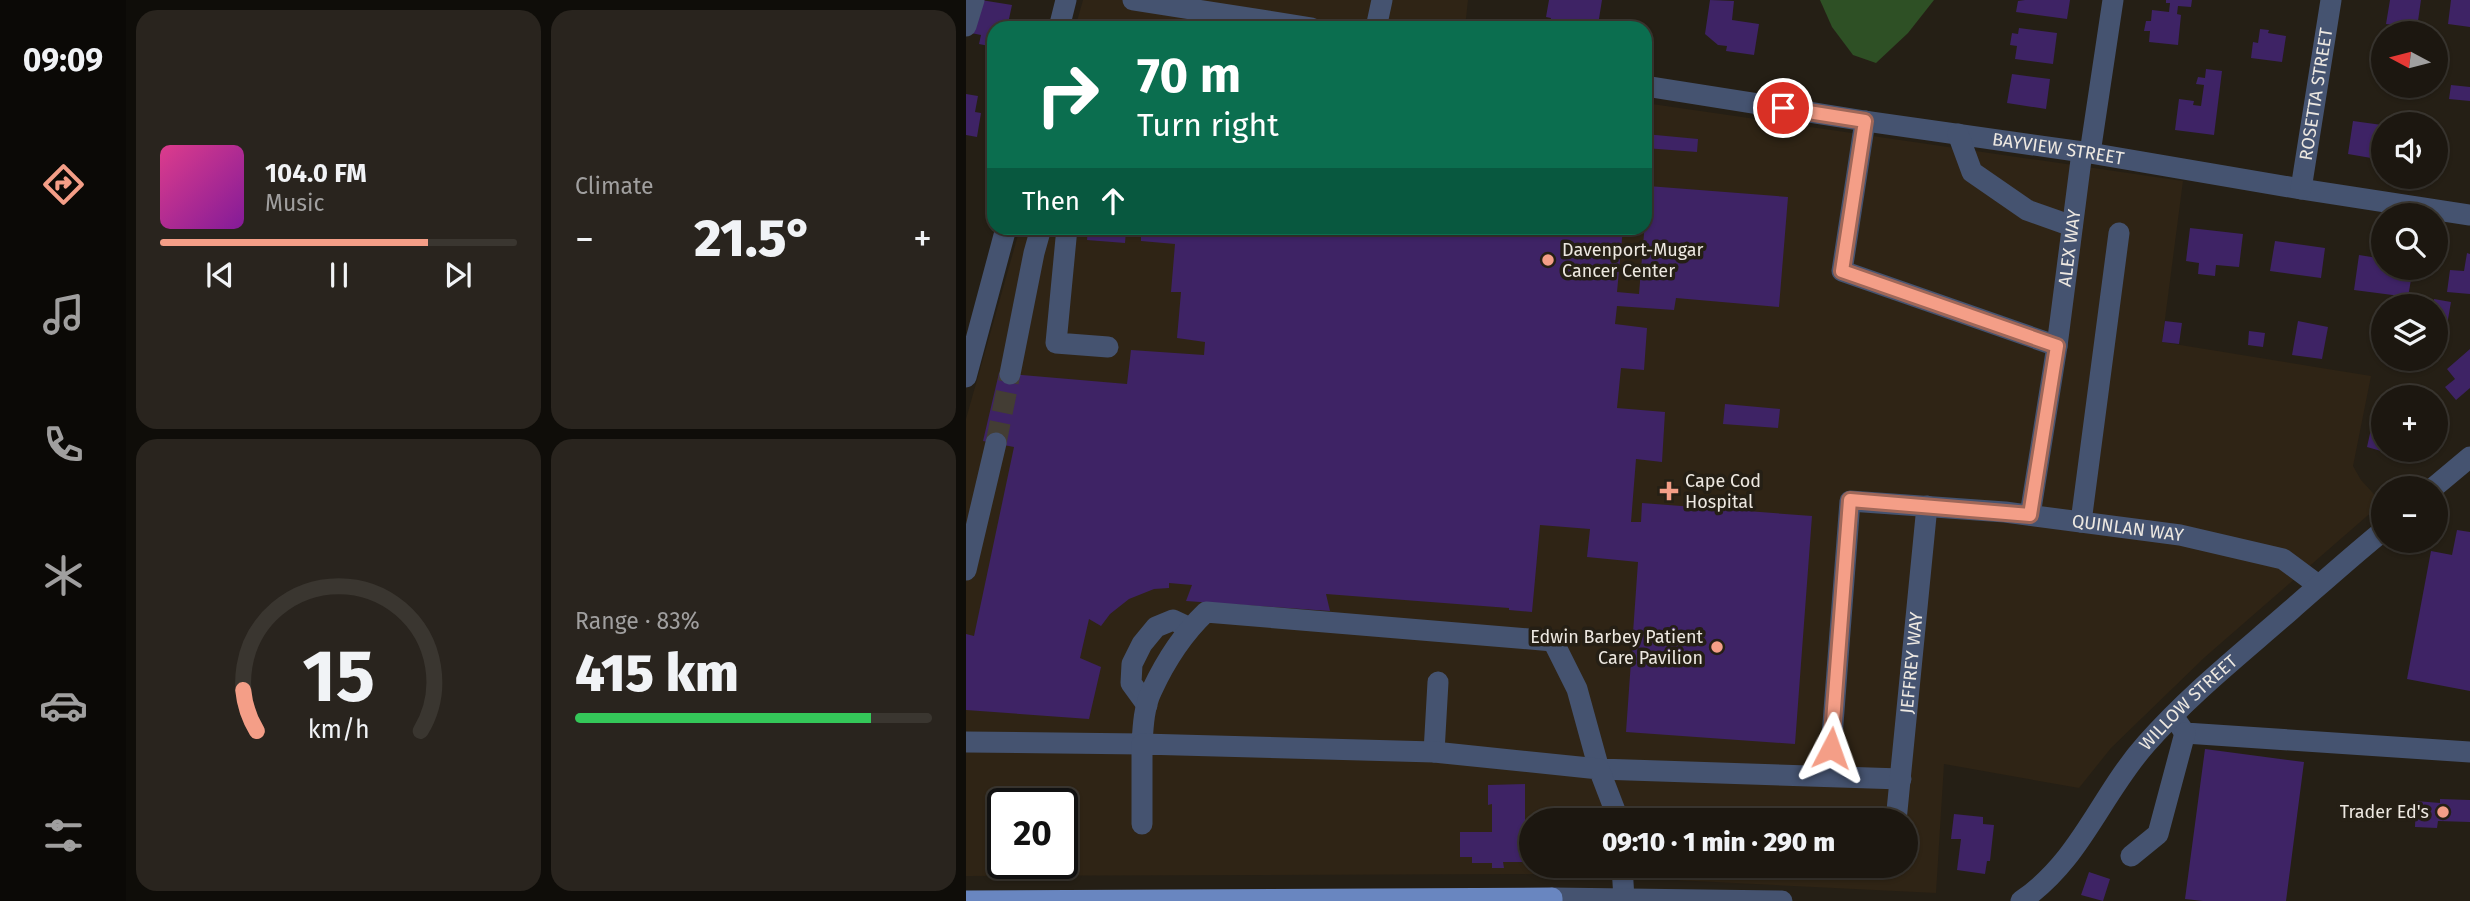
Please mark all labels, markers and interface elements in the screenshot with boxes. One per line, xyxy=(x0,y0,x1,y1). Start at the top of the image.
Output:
north arrow xyxy=(2371,21,2448,98)
map controls xyxy=(2371,21,2448,553)
street label: ROSETTA STREET xyxy=(2295,26,2338,162)
text: 09:09 xyxy=(23,41,103,79)
text: 70 m xyxy=(1137,46,1241,105)
icon: right xyxy=(1022,49,1113,140)
pin xyxy=(1753,78,1813,138)
icon: arrive xyxy=(1764,89,1802,127)
text: Turn right xyxy=(1137,106,1279,144)
button: sound xyxy=(2371,112,2448,189)
street label: BAYVIEW STREET xyxy=(1991,128,2127,170)
text: 104.0 FM xyxy=(265,158,367,189)
icon: directions xyxy=(39,160,88,209)
text: Climate xyxy=(575,172,654,200)
icon: ahead xyxy=(1094,182,1132,220)
text: Then xyxy=(1022,186,1080,217)
text: Music xyxy=(265,189,325,217)
button: search xyxy=(2371,203,2448,280)
text: 21.5° xyxy=(694,207,813,270)
street label: ALEX WAY xyxy=(2054,208,2086,288)
text: − xyxy=(575,216,594,262)
text: + xyxy=(913,216,932,262)
place label: Davenport-Mugar Cancer Center xyxy=(1562,239,1704,282)
marker: Davenport-Mugar Cancer Center xyxy=(1540,252,1556,268)
icon: previous xyxy=(201,256,239,294)
icon: pause xyxy=(320,256,358,294)
icon: next xyxy=(439,256,477,294)
icon: music xyxy=(39,290,88,339)
button: layers xyxy=(2371,294,2448,371)
button: + xyxy=(2371,385,2448,462)
icon: phone xyxy=(39,420,88,469)
place label: Cape Cod Hospital xyxy=(1685,470,1761,513)
button: − xyxy=(2371,476,2448,553)
marker: Cape Cod Hospital xyxy=(1659,481,1679,501)
street label: QUINLAN WAY xyxy=(2071,510,2185,546)
icon: climate xyxy=(39,551,88,600)
text: Range · 83% xyxy=(575,607,700,635)
street label: JEFFREY WAY xyxy=(1896,611,1928,715)
place label: Edwin Barbey Patient Care Pavilion xyxy=(1530,626,1703,669)
text: 15 xyxy=(302,633,375,720)
marker: Edwin Barbey Patient Care Pavilion xyxy=(1709,639,1725,655)
text: 415 km xyxy=(575,642,739,705)
street label: WILLOW STREET xyxy=(2135,650,2242,755)
icon: car xyxy=(39,681,88,730)
position arrow xyxy=(1794,711,1868,785)
text: km/h xyxy=(308,715,369,745)
speed limit sign: 20 xyxy=(987,788,1078,879)
place label: Trader Ed's xyxy=(2340,801,2429,823)
marker: Trader Ed's xyxy=(2435,804,2451,820)
icon: filters xyxy=(39,811,88,860)
text: 09:10 · 1 min · 290 m xyxy=(1602,827,1835,858)

